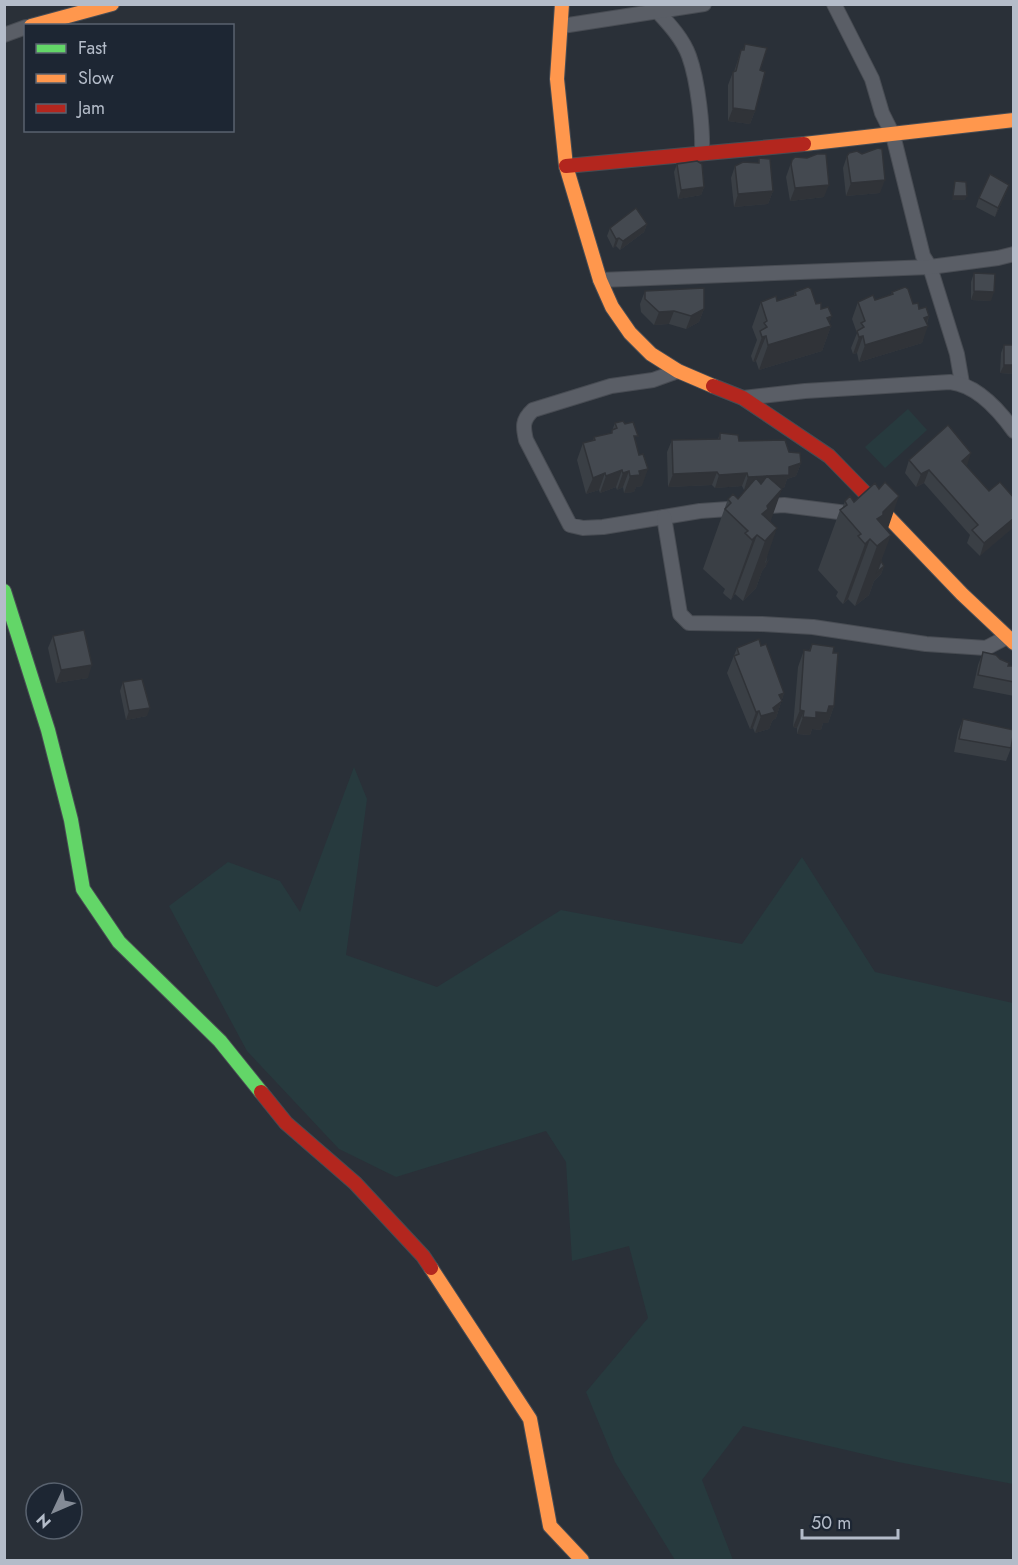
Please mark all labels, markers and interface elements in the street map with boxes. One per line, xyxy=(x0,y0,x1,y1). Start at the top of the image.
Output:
legend xyxy=(24,24,234,132)
text: Fast xyxy=(78,35,107,61)
text: Slow xyxy=(78,65,115,91)
text: Jam xyxy=(76,95,105,121)
north arrow xyxy=(24,1481,84,1541)
scale bar xyxy=(802,1502,898,1540)
text: N xyxy=(31,1509,56,1534)
text: 50 m xyxy=(811,1510,851,1536)

